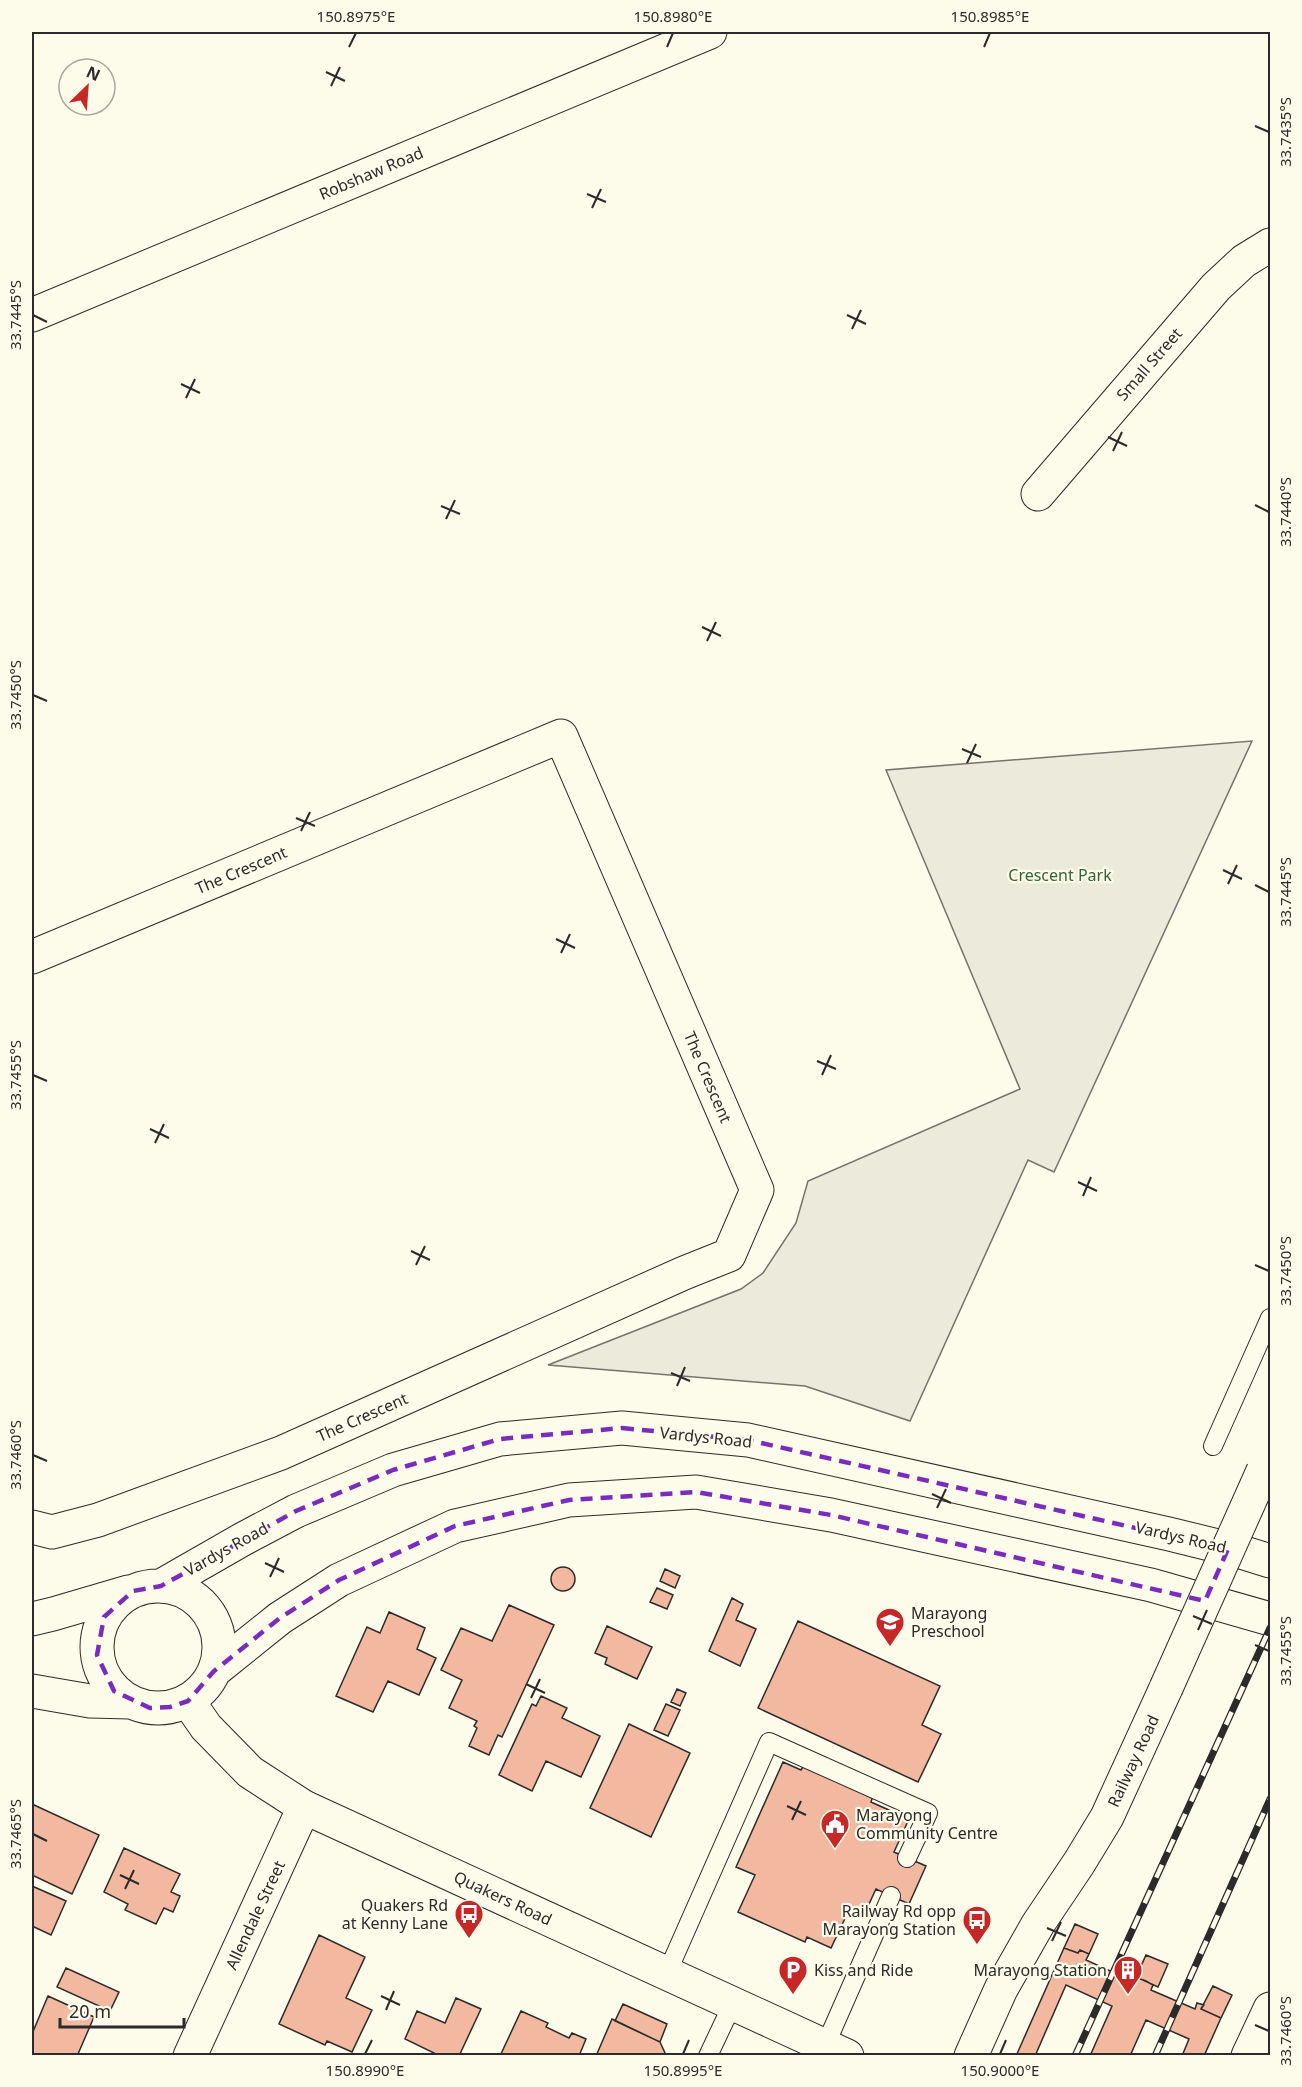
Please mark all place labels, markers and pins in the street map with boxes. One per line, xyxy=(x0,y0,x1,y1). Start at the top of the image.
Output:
place label: Marayong Preschool xyxy=(911,1602,987,1642)
school or university icon: Marayong Preschool xyxy=(874,1606,906,1648)
place label: Marayong Community Centre xyxy=(856,1804,998,1844)
public building icon: Marayong Community Centre xyxy=(819,1808,851,1850)
place label: Quakers Rd at Kenny Lane xyxy=(342,1894,448,1934)
bus stop icon: Quakers Rd at Kenny Lane xyxy=(453,1898,485,1940)
place label: Railway Rd opp Marayong Station xyxy=(823,1900,956,1940)
bus stop icon: Railway Rd opp Marayong Station xyxy=(961,1904,993,1946)
parking icon: Kiss and Ride xyxy=(777,1954,809,1996)
building icon: Marayong Station xyxy=(1112,1954,1144,1996)
place label: Kiss and Ride xyxy=(814,1959,913,1981)
place label: Marayong Station xyxy=(974,1959,1107,1981)

